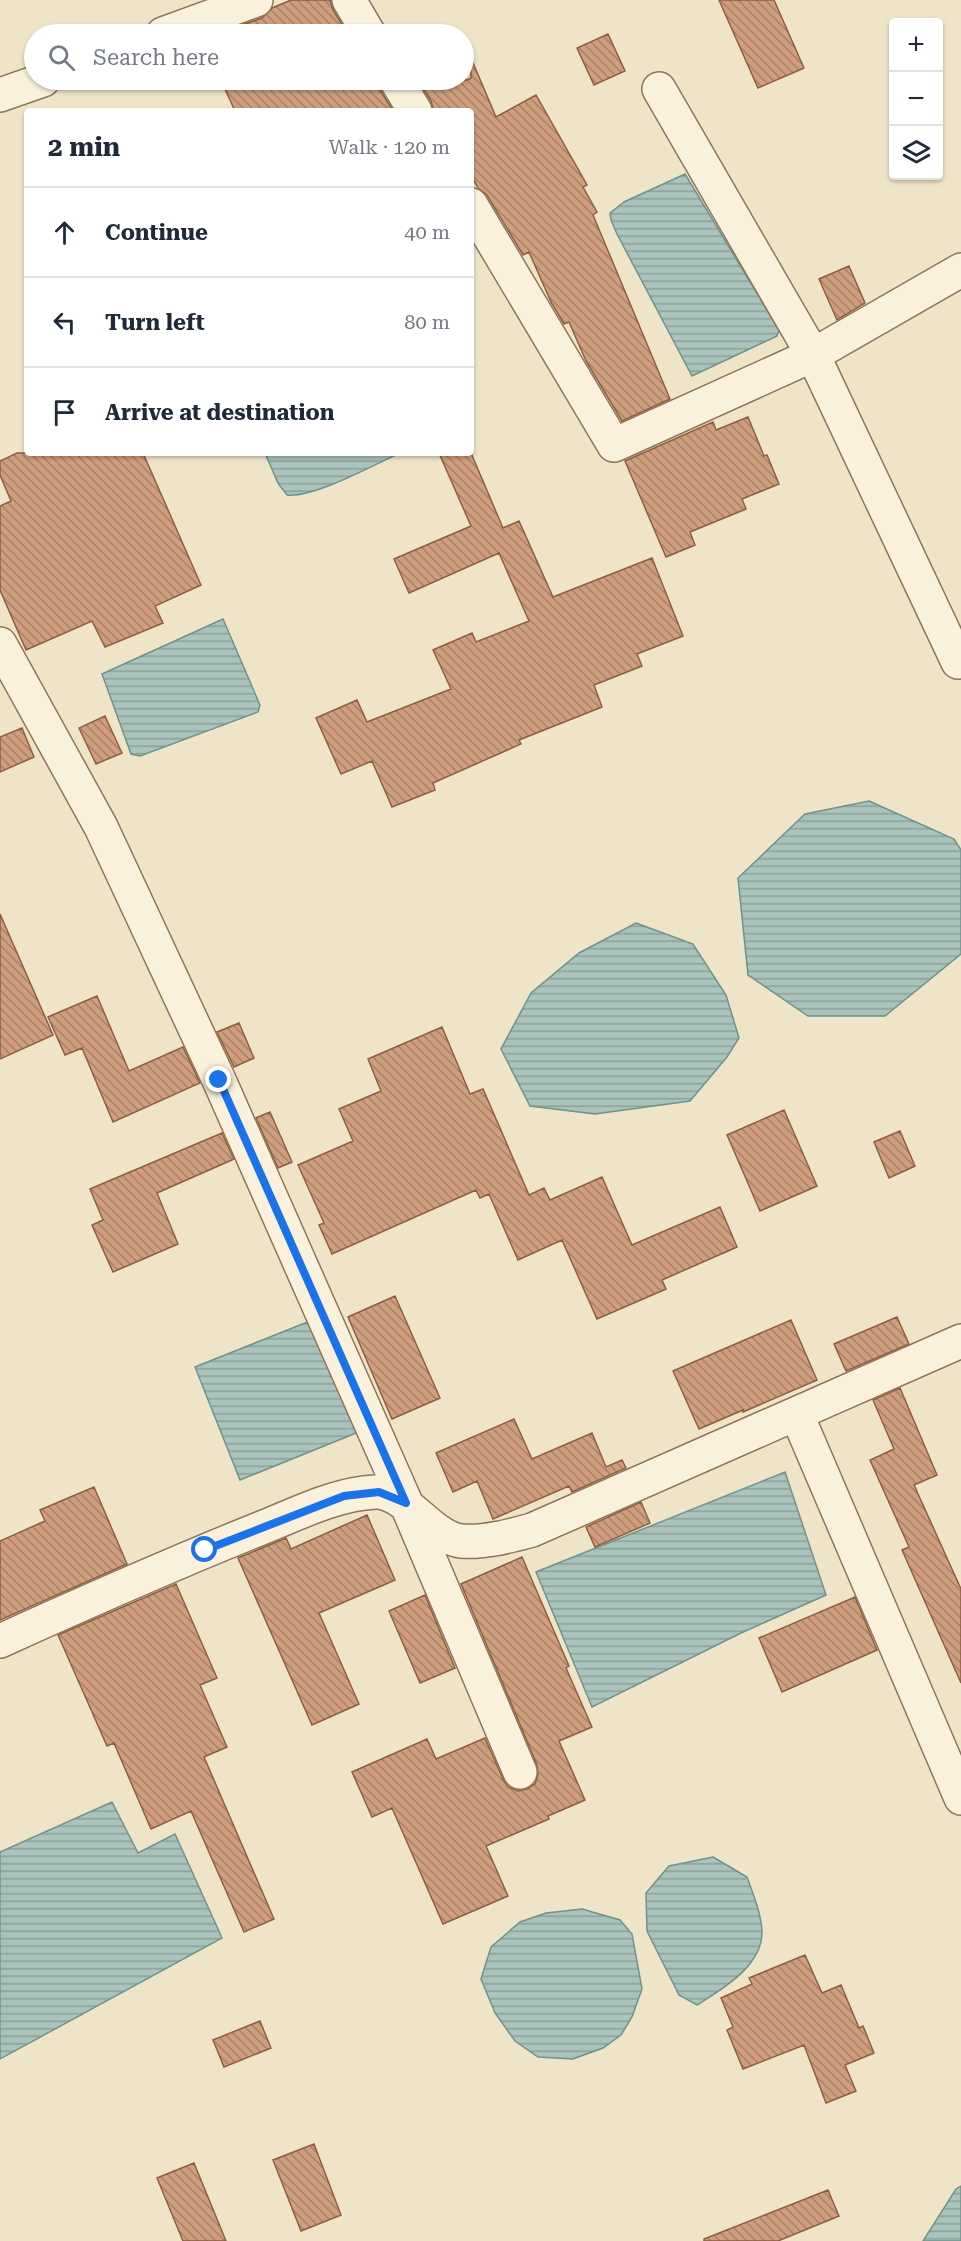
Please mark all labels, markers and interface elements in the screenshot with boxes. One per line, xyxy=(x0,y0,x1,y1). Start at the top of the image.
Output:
map controls xyxy=(889,18,943,180)
button: + xyxy=(889,18,943,72)
search box xyxy=(24,24,474,90)
icon: search xyxy=(45,41,78,74)
text: Search here xyxy=(93,45,219,70)
button: − xyxy=(889,72,943,126)
button: layers xyxy=(889,126,943,180)
text: 2 min xyxy=(48,132,120,162)
text: Walk · 120 m xyxy=(329,135,450,159)
icon: ahead xyxy=(48,216,81,249)
text: Continue xyxy=(105,220,208,245)
text: 40 m xyxy=(404,220,450,244)
icon: left xyxy=(48,306,81,339)
text: Turn left xyxy=(105,310,205,335)
text: 80 m xyxy=(404,310,450,334)
icon: arrive xyxy=(48,396,81,429)
text: Arrive at destination xyxy=(105,400,334,425)
route end xyxy=(205,1066,231,1092)
route start xyxy=(191,1536,217,1562)

